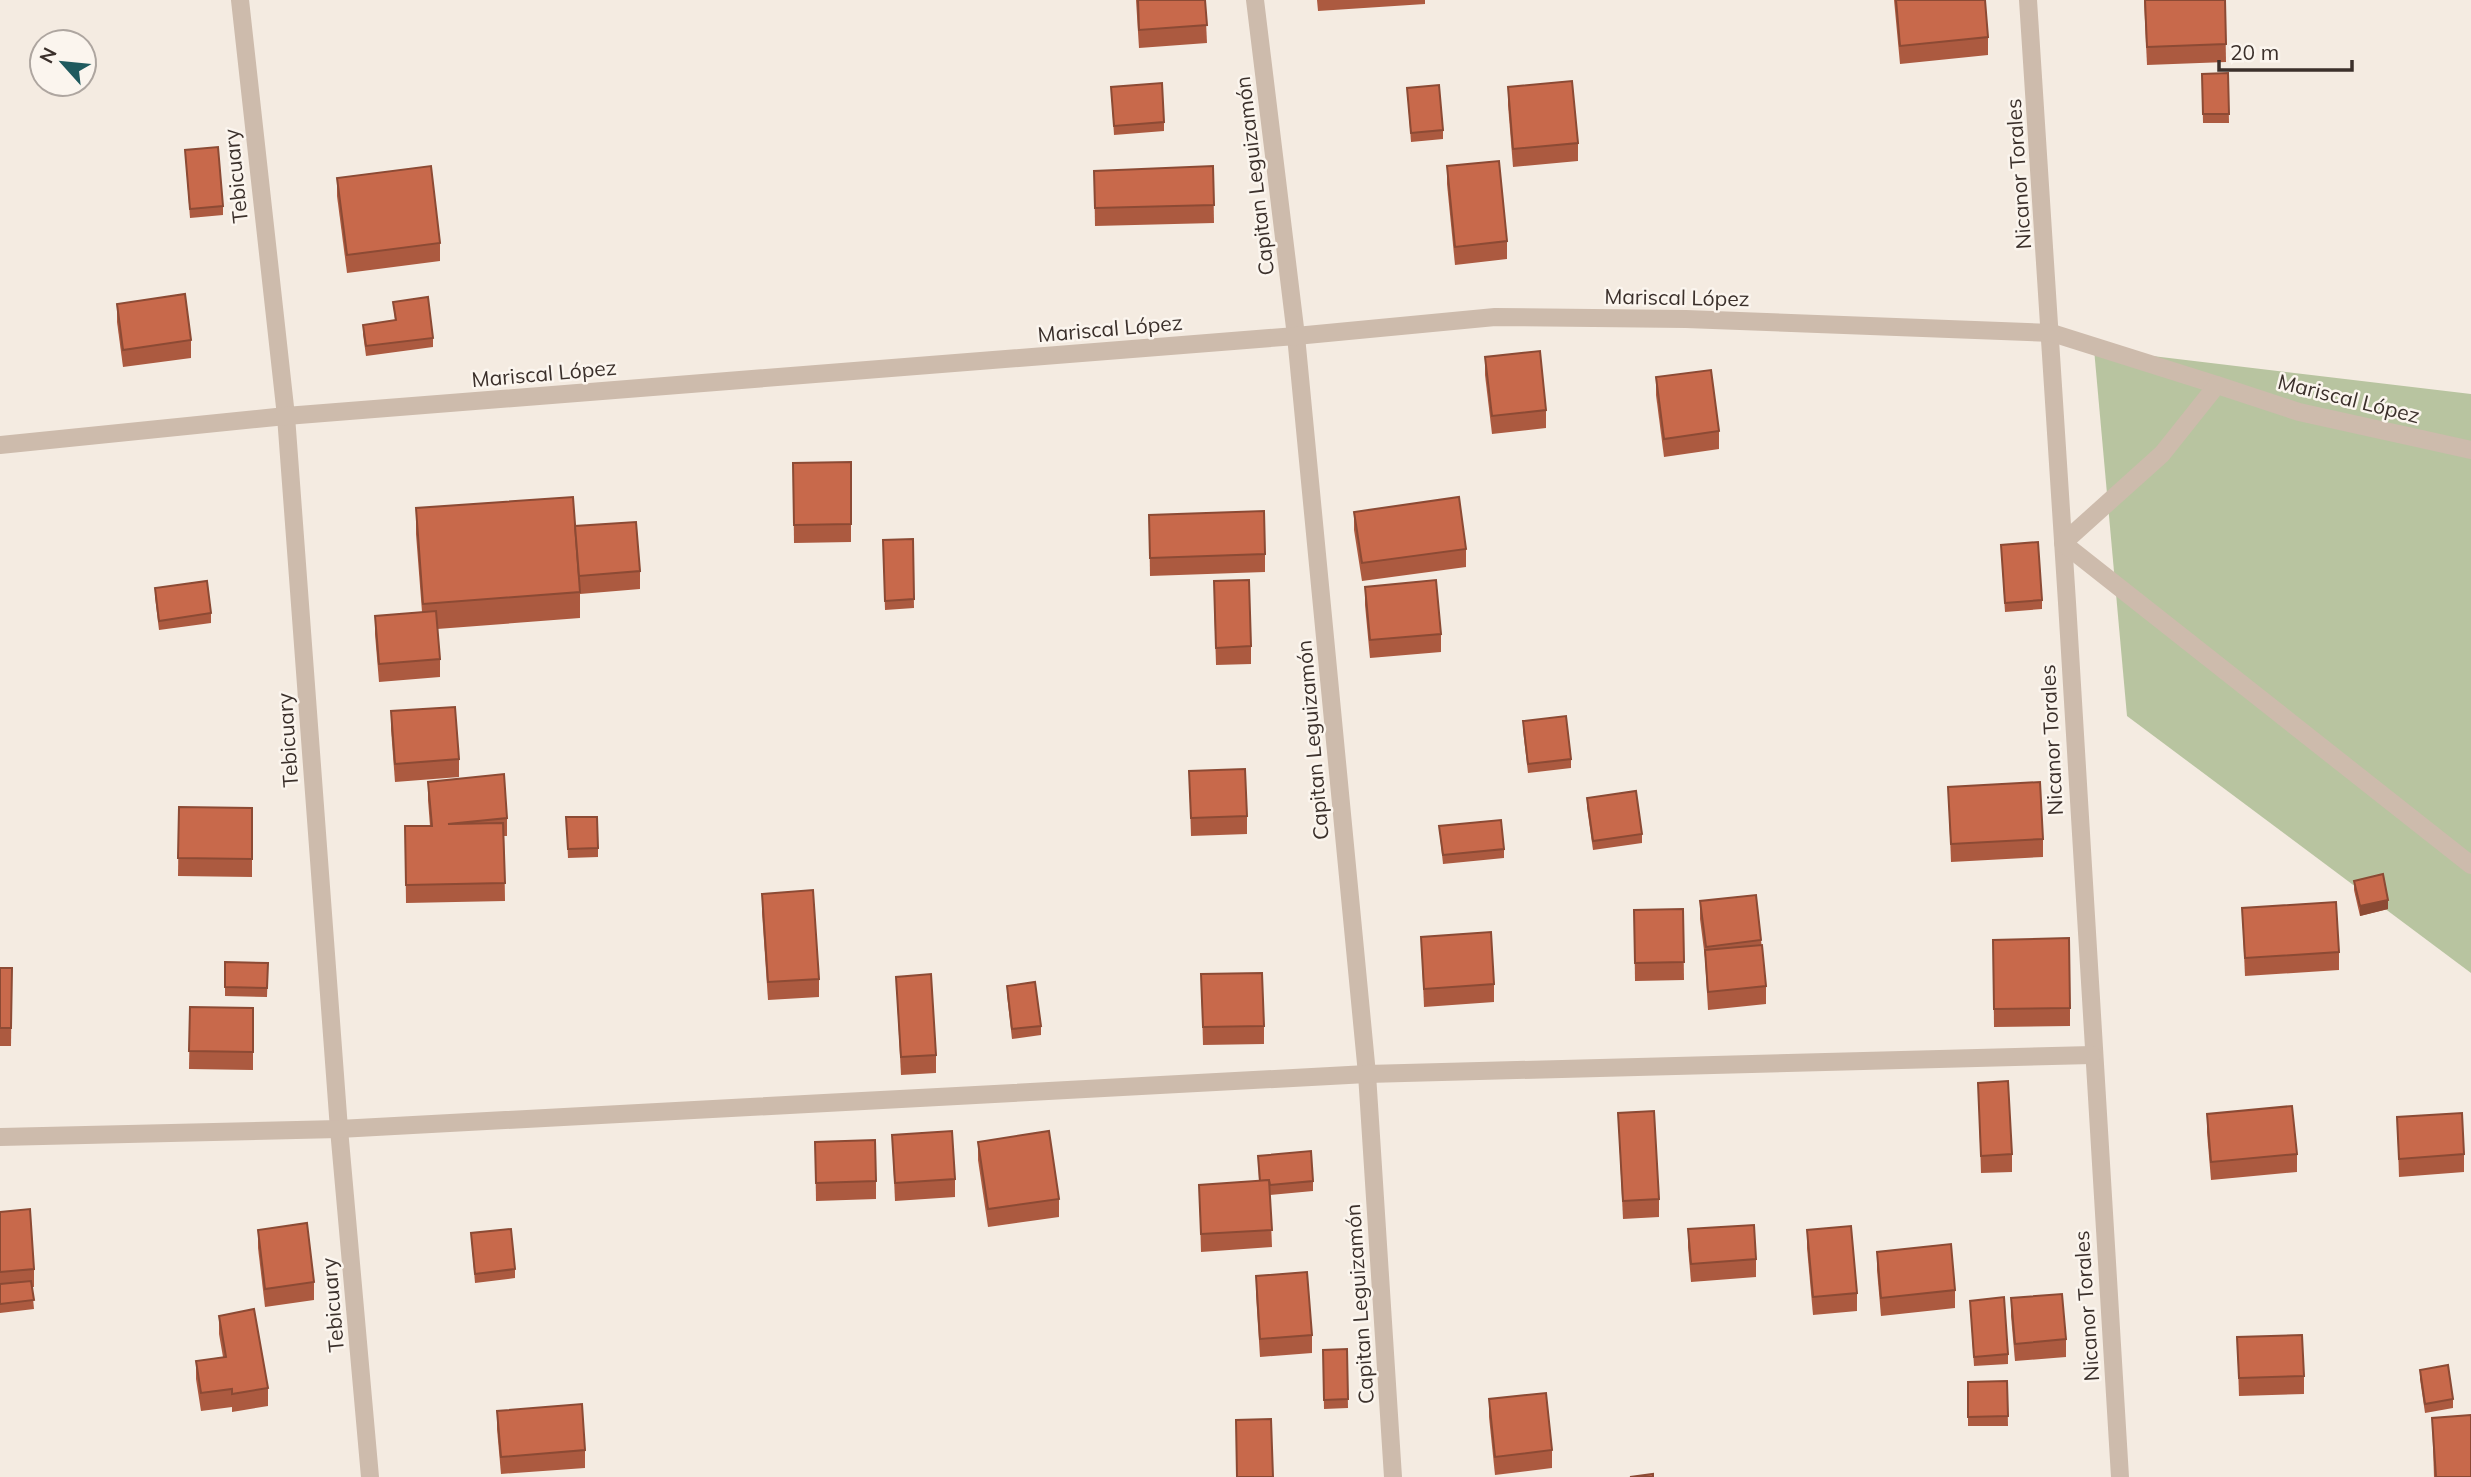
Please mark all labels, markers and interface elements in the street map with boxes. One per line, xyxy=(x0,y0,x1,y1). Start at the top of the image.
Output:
north arrow xyxy=(28,28,98,98)
scale bar xyxy=(2219,28,2352,72)
text: 20 m xyxy=(2230,39,2279,65)
text: N xyxy=(34,43,62,67)
street label: Capitan Leguizamón xyxy=(1229,75,1279,277)
street label: Nicanor Torales xyxy=(2000,98,2036,250)
street label: Tebicuary xyxy=(217,128,253,224)
street label: Mariscal López xyxy=(1604,283,1750,311)
street label: Mariscal López xyxy=(1037,309,1183,347)
street label: Mariscal López xyxy=(471,354,617,392)
street label: Mariscal López xyxy=(2275,368,2423,428)
street label: Capitan Leguizamón xyxy=(1290,639,1334,841)
street label: Nicanor Torales xyxy=(2034,664,2068,816)
street label: Tebicuary xyxy=(271,692,303,788)
street label: Capitan Leguizamón xyxy=(1339,1203,1379,1405)
street label: Nicanor Torales xyxy=(2068,1230,2104,1382)
street label: Tebicuary xyxy=(315,1257,349,1353)

